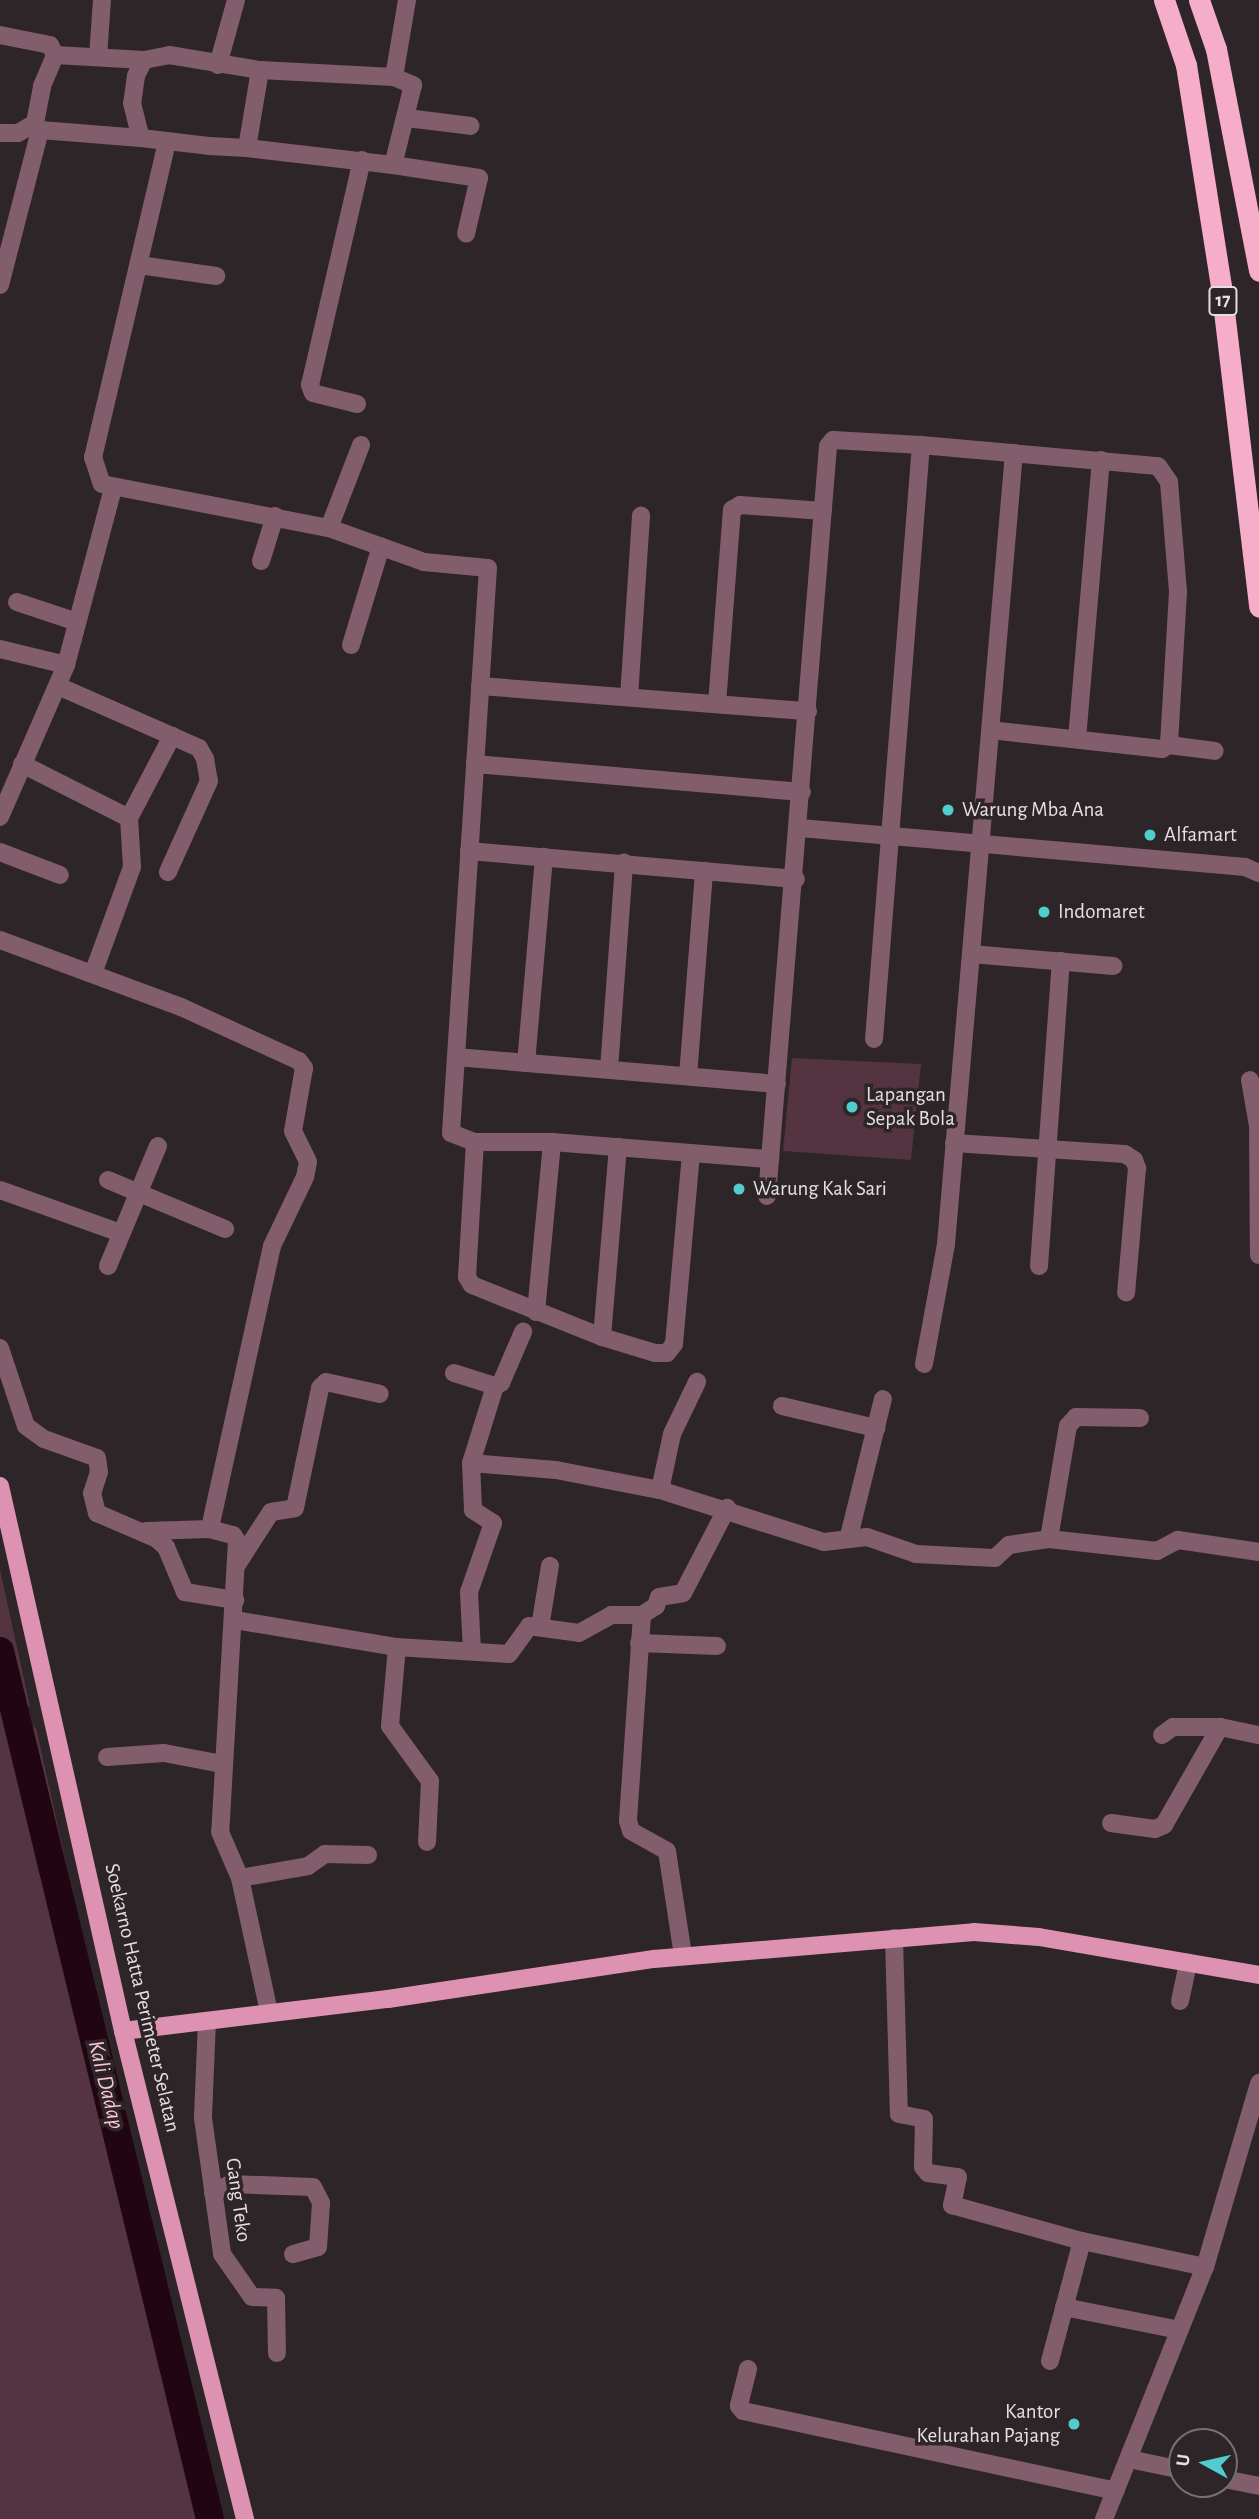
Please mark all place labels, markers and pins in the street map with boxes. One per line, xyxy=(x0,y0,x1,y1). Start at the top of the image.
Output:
place label: Warung Mba Ana xyxy=(962,797,1104,823)
marker: Warung Mba Ana xyxy=(940,802,956,818)
place label: Alfamart xyxy=(1164,822,1237,848)
marker: Alfamart xyxy=(1142,827,1158,843)
place label: Indomaret xyxy=(1058,899,1145,925)
marker: Indomaret xyxy=(1036,904,1052,920)
place label: Lapangan Sepak Bola xyxy=(866,1082,955,1132)
marker: Lapangan Sepak Bola xyxy=(844,1099,860,1115)
place label: Warung Kak Sari xyxy=(753,1176,887,1202)
marker: Warung Kak Sari xyxy=(731,1181,747,1197)
place label: Kantor Kelurahan Pajang xyxy=(916,2399,1060,2449)
marker: Kantor Kelurahan Pajang xyxy=(1066,2416,1082,2432)

